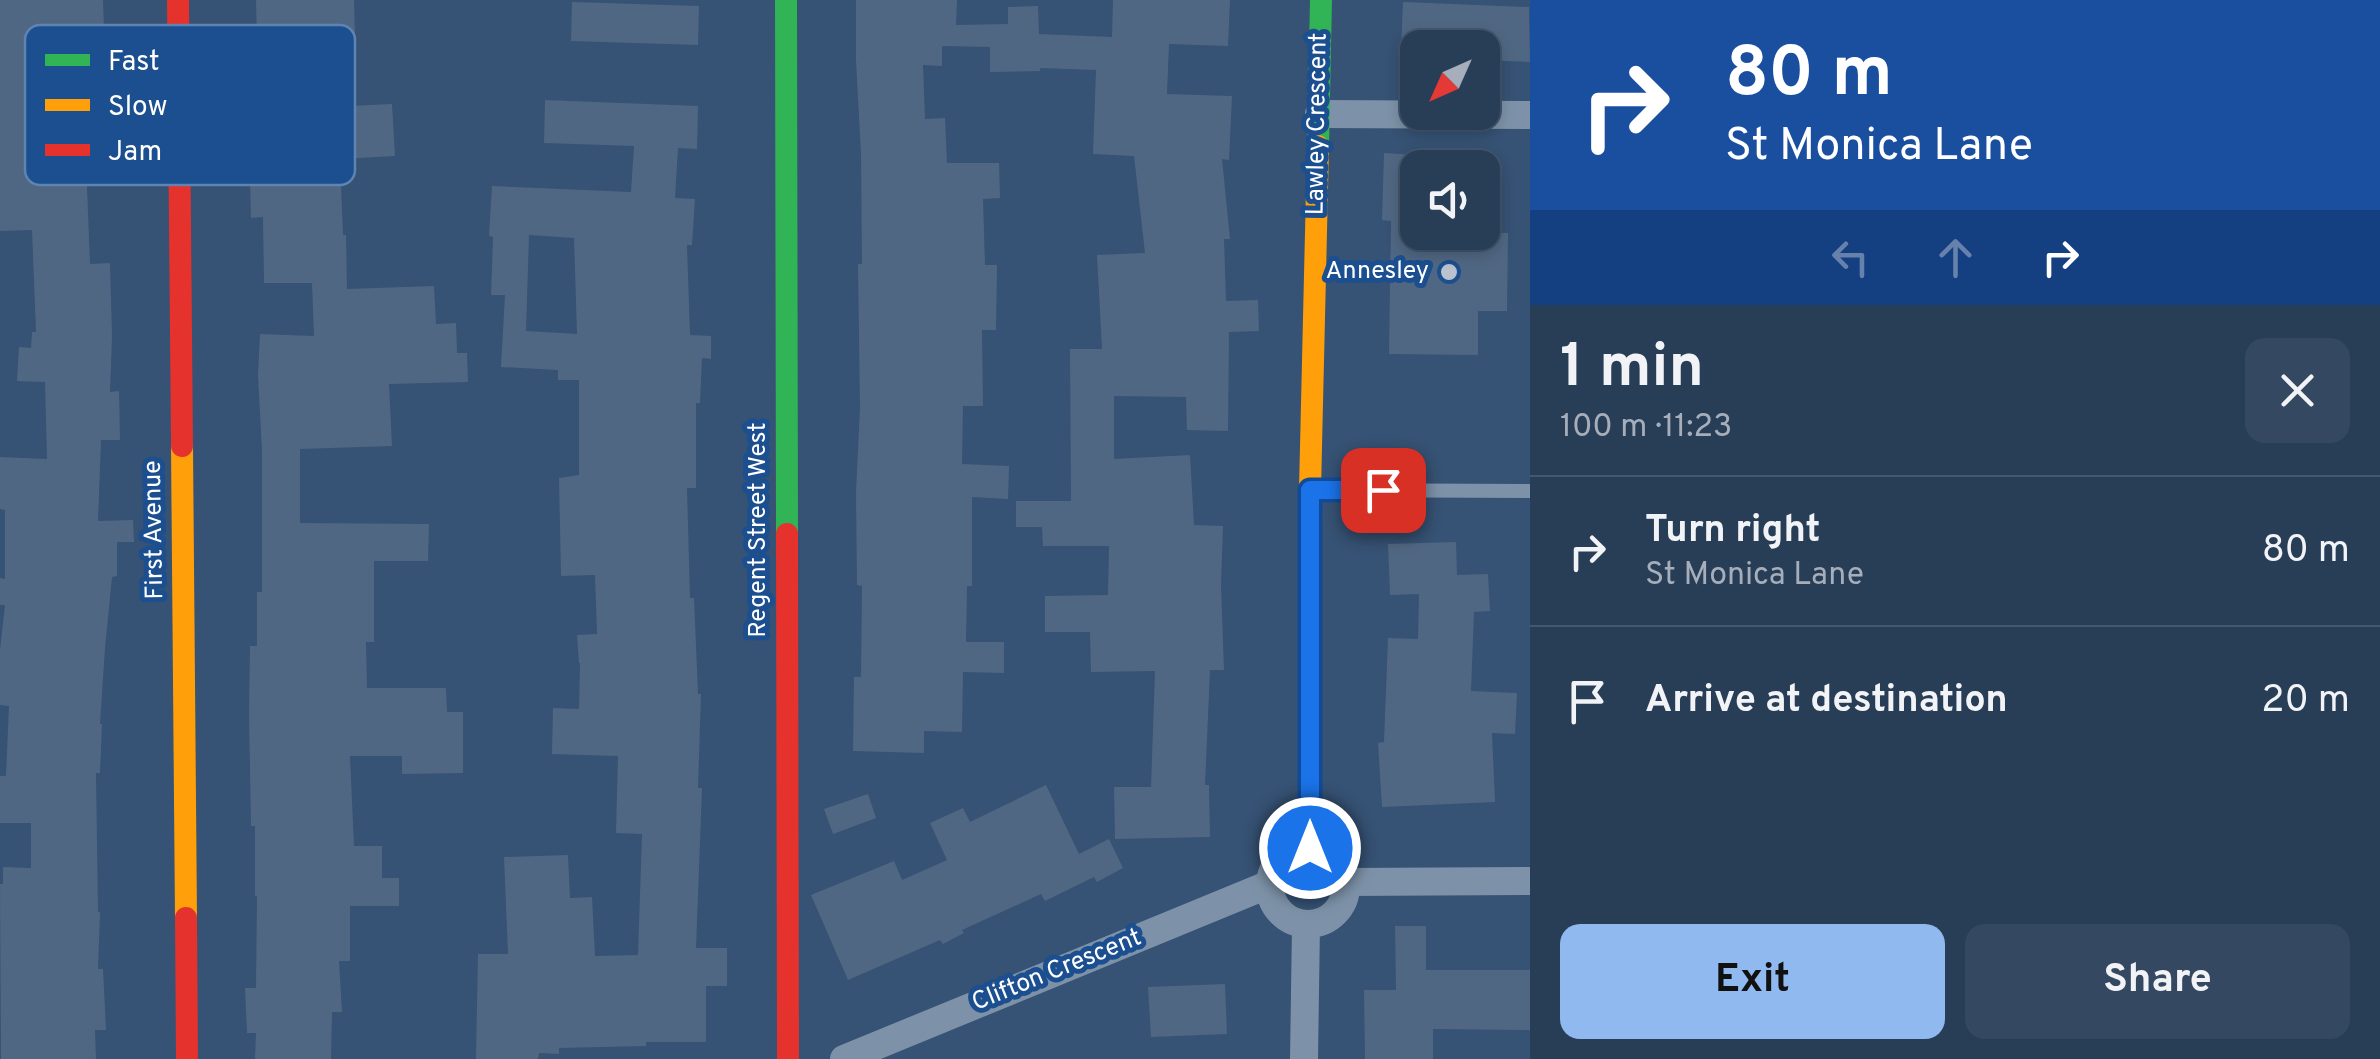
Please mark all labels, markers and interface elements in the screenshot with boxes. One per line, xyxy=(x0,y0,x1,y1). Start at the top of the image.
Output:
legend xyxy=(25,25,355,185)
north arrow xyxy=(1400,30,1500,130)
map controls xyxy=(1400,30,1500,250)
street label: Lawley Crescent xyxy=(1300,32,1336,216)
text: 80 m xyxy=(1725,32,1893,121)
icon: right xyxy=(1560,40,1690,170)
text: Fast xyxy=(108,45,160,81)
text: Slow xyxy=(108,90,167,126)
text: St Monica Lane xyxy=(1725,119,2033,176)
text: Jam xyxy=(108,135,162,171)
button: sound xyxy=(1400,150,1500,250)
icon: left xyxy=(1823,230,1878,285)
icon: ahead xyxy=(1928,230,1983,285)
icon: right xyxy=(2033,230,2088,285)
place label: Annesley xyxy=(1326,256,1429,288)
marker: Annesley xyxy=(1438,261,1460,283)
text: 1 min xyxy=(1560,332,1704,408)
button: close xyxy=(2245,338,2350,443)
text: 100 m · 11:23 xyxy=(1560,408,1732,448)
street label: Regent Street West xyxy=(743,422,775,638)
pin xyxy=(1341,448,1426,533)
street label: First Avenue xyxy=(138,460,172,600)
icon: arrive xyxy=(1356,463,1411,518)
text: Turn right xyxy=(1645,507,1820,556)
icon: right xyxy=(1560,524,1615,579)
text: 80 m xyxy=(2262,527,2350,576)
text: St Monica Lane xyxy=(1645,556,1864,596)
icon: arrive xyxy=(1560,674,1615,729)
text: Arrive at destination xyxy=(1645,677,2008,726)
text: 20 m xyxy=(2261,677,2350,726)
position arrow xyxy=(1258,796,1362,900)
street label: Clifton Crescent xyxy=(968,922,1146,1020)
button: Exit xyxy=(1560,924,1945,1039)
button: Share xyxy=(1965,924,2350,1039)

